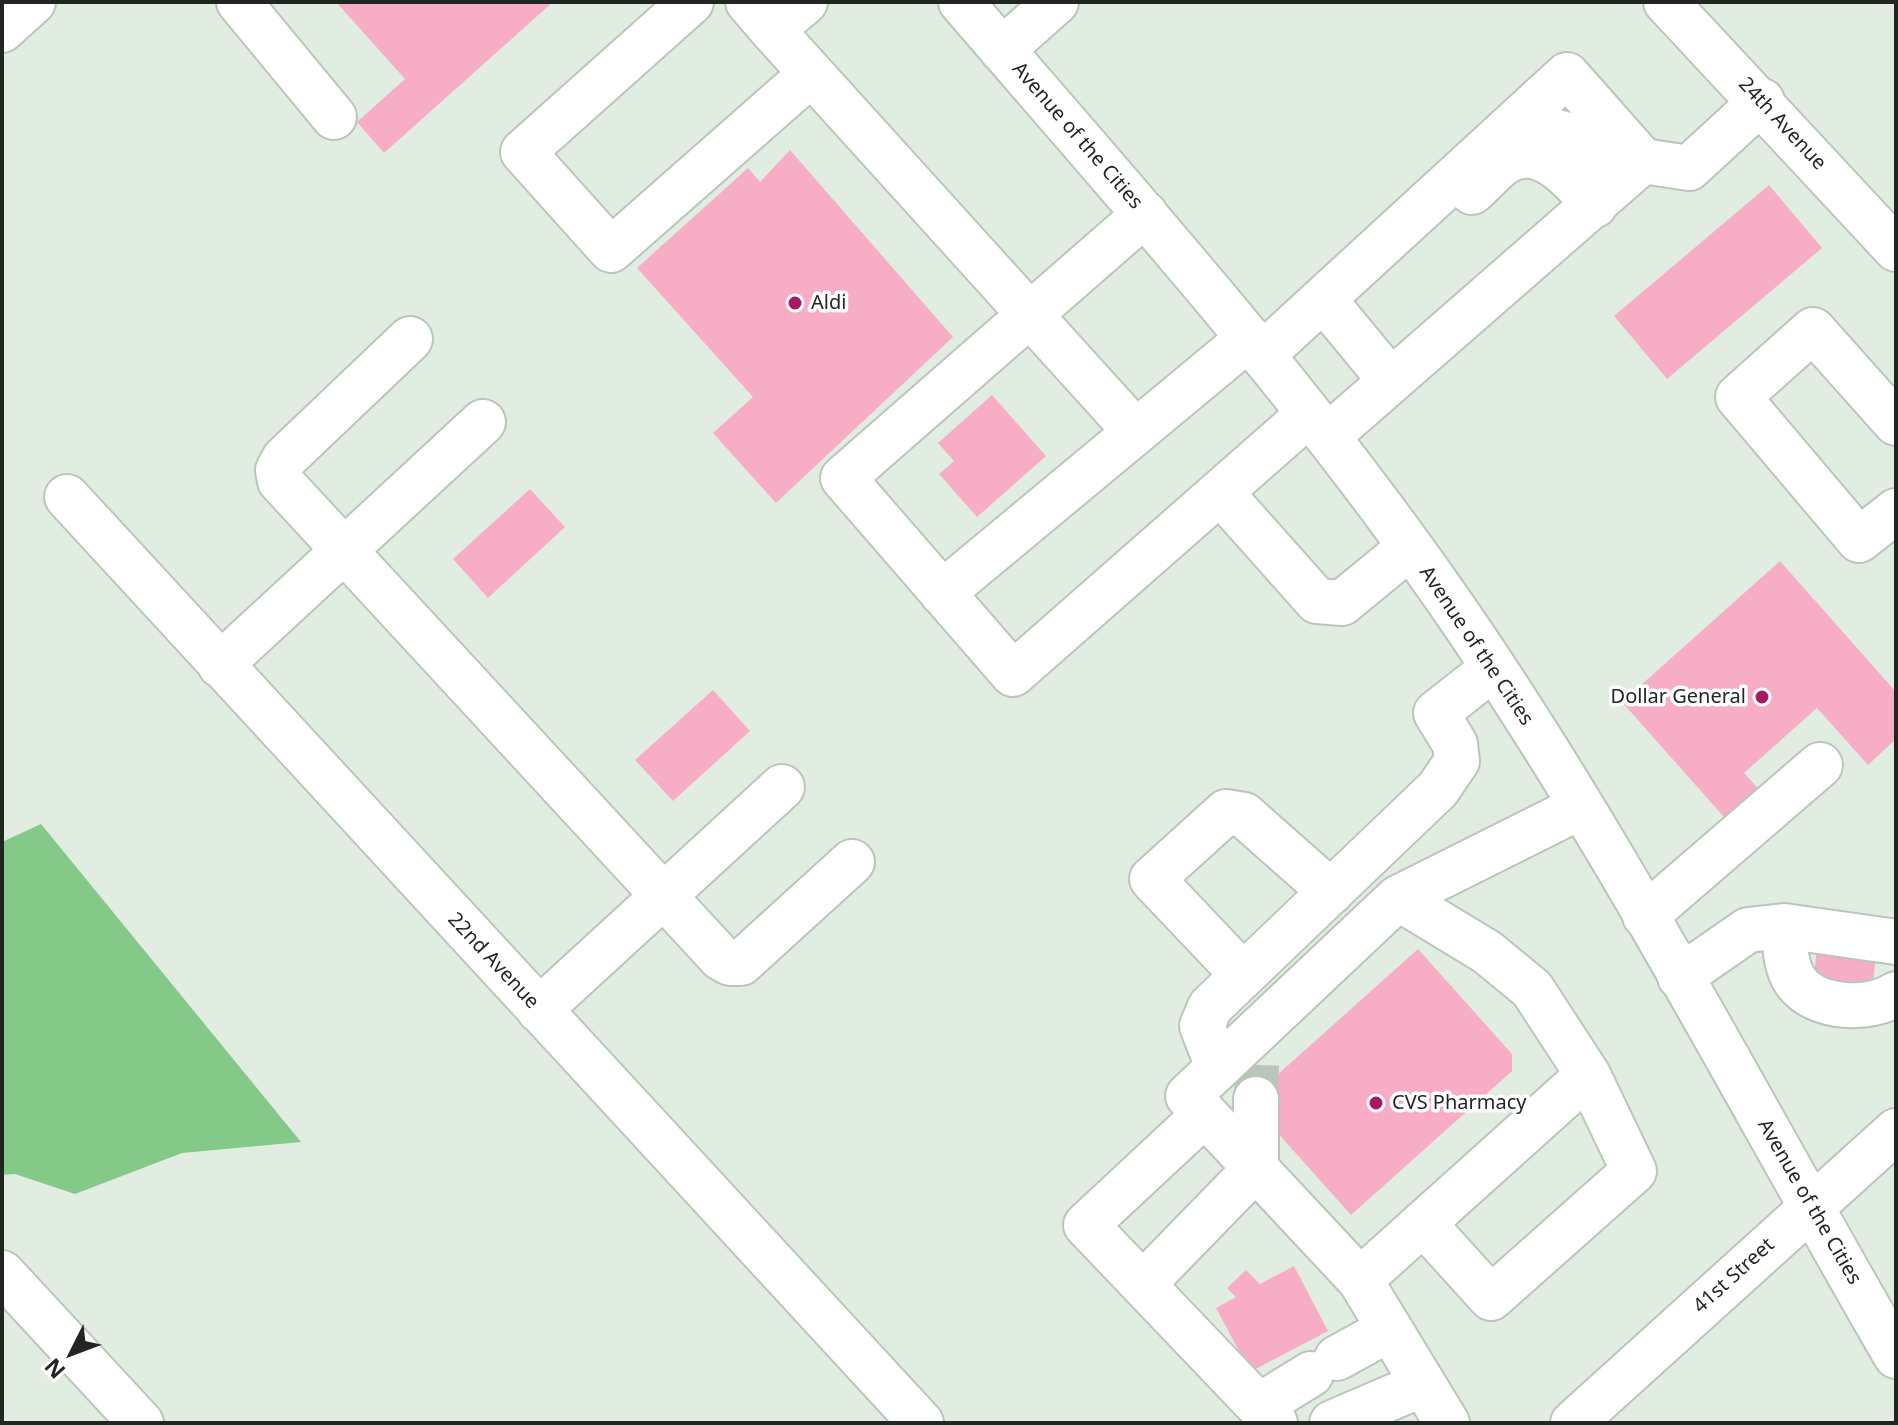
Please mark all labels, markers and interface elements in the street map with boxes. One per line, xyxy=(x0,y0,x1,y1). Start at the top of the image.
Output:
street label: Avenue of the Cities xyxy=(1007,58,1147,214)
street label: 24th Avenue xyxy=(1733,73,1831,175)
place label: Aldi xyxy=(811,291,846,315)
marker: Aldi xyxy=(786,294,804,312)
street label: Avenue of the Cities xyxy=(1414,562,1538,730)
place label: Dollar General xyxy=(1611,685,1746,709)
marker: Dollar General xyxy=(1753,688,1771,706)
street label: 22nd Avenue xyxy=(442,908,544,1014)
place label: CVS Pharmacy xyxy=(1392,1091,1526,1115)
marker: CVS Pharmacy xyxy=(1367,1094,1385,1112)
street label: Avenue of the Cities xyxy=(1752,1115,1866,1289)
street label: 41st Street xyxy=(1689,1233,1779,1319)
north arrow xyxy=(32,1313,112,1393)
text: N xyxy=(37,1352,71,1386)

